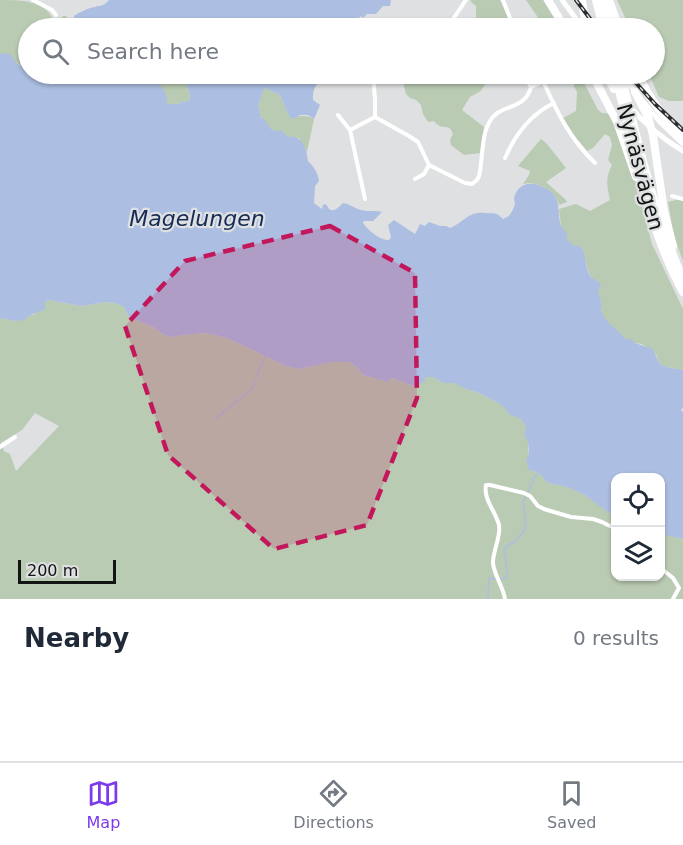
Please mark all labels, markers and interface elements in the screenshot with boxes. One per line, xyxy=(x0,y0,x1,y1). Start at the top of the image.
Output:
search box xyxy=(18,18,665,84)
icon: search xyxy=(39,35,72,68)
text: Search here xyxy=(87,39,219,64)
street label: Nynäsvägen xyxy=(612,101,668,233)
water label: Magelungen xyxy=(129,206,265,231)
map controls xyxy=(611,473,665,581)
button: locate xyxy=(611,473,665,527)
button: layers xyxy=(611,527,665,581)
scale bar xyxy=(18,557,116,584)
text: 200 m xyxy=(27,561,78,580)
text: Nearby xyxy=(24,623,129,653)
text: 0 results xyxy=(573,626,659,650)
tab: Map xyxy=(87,777,120,832)
tab: Directions xyxy=(293,777,374,832)
tab: Saved xyxy=(547,777,596,832)

